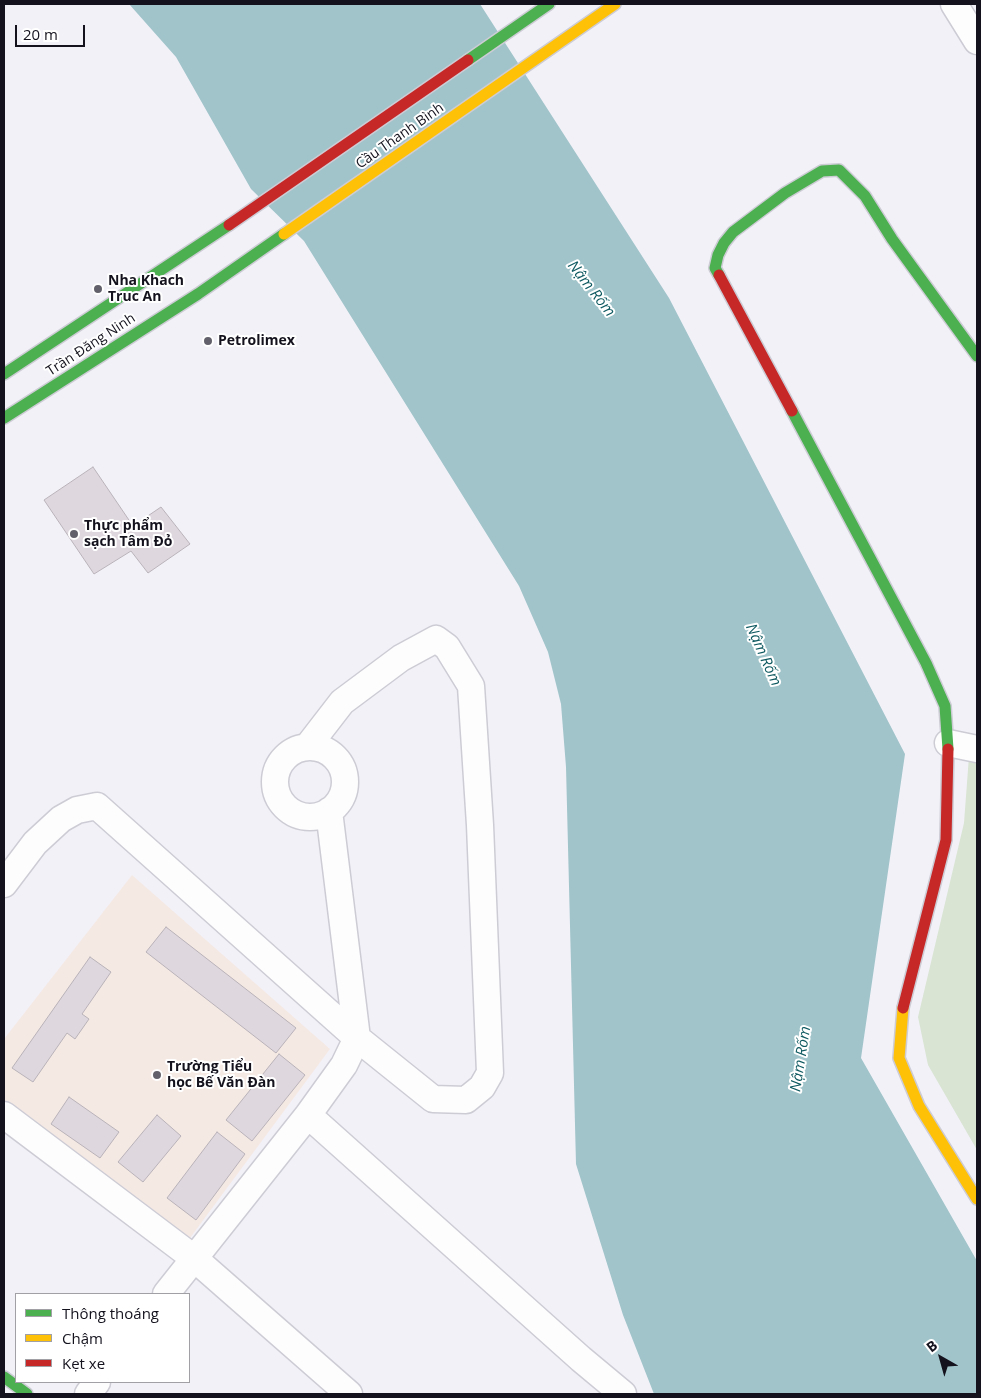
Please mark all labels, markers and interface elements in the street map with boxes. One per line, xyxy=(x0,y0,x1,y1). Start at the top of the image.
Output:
scale bar xyxy=(18,15,88,47)
text: 20 m xyxy=(23,24,58,44)
street label: Cầu Thanh Bình xyxy=(353,99,447,173)
water label: Nậm Rốm xyxy=(564,257,618,321)
place label: Nha Khach Truc An xyxy=(108,273,184,306)
marker: Nha Khach Truc An xyxy=(92,283,104,295)
street label: Trần Đăng Ninh xyxy=(43,310,139,380)
place label: Petrolimex xyxy=(218,333,295,349)
marker: Petrolimex xyxy=(202,335,214,347)
place label: Thực phẩm sạch Tâm Đỏ xyxy=(84,518,172,550)
marker: Thực phẩm sạch Tâm Đỏ xyxy=(68,528,80,540)
water label: Nậm Rốm xyxy=(741,621,785,689)
water label: Nậm Rốm xyxy=(787,1025,815,1093)
place label: Trường Tiểu học Bế Văn Đàn xyxy=(167,1059,275,1092)
marker: Trường Tiểu học Bế Văn Đàn xyxy=(151,1069,163,1081)
legend xyxy=(15,1293,190,1383)
text: Thông thoáng xyxy=(62,1303,159,1323)
text: Chậm xyxy=(62,1328,103,1348)
north arrow xyxy=(916,1333,966,1383)
text: B xyxy=(922,1335,941,1356)
text: Kẹt xe xyxy=(62,1353,105,1373)

